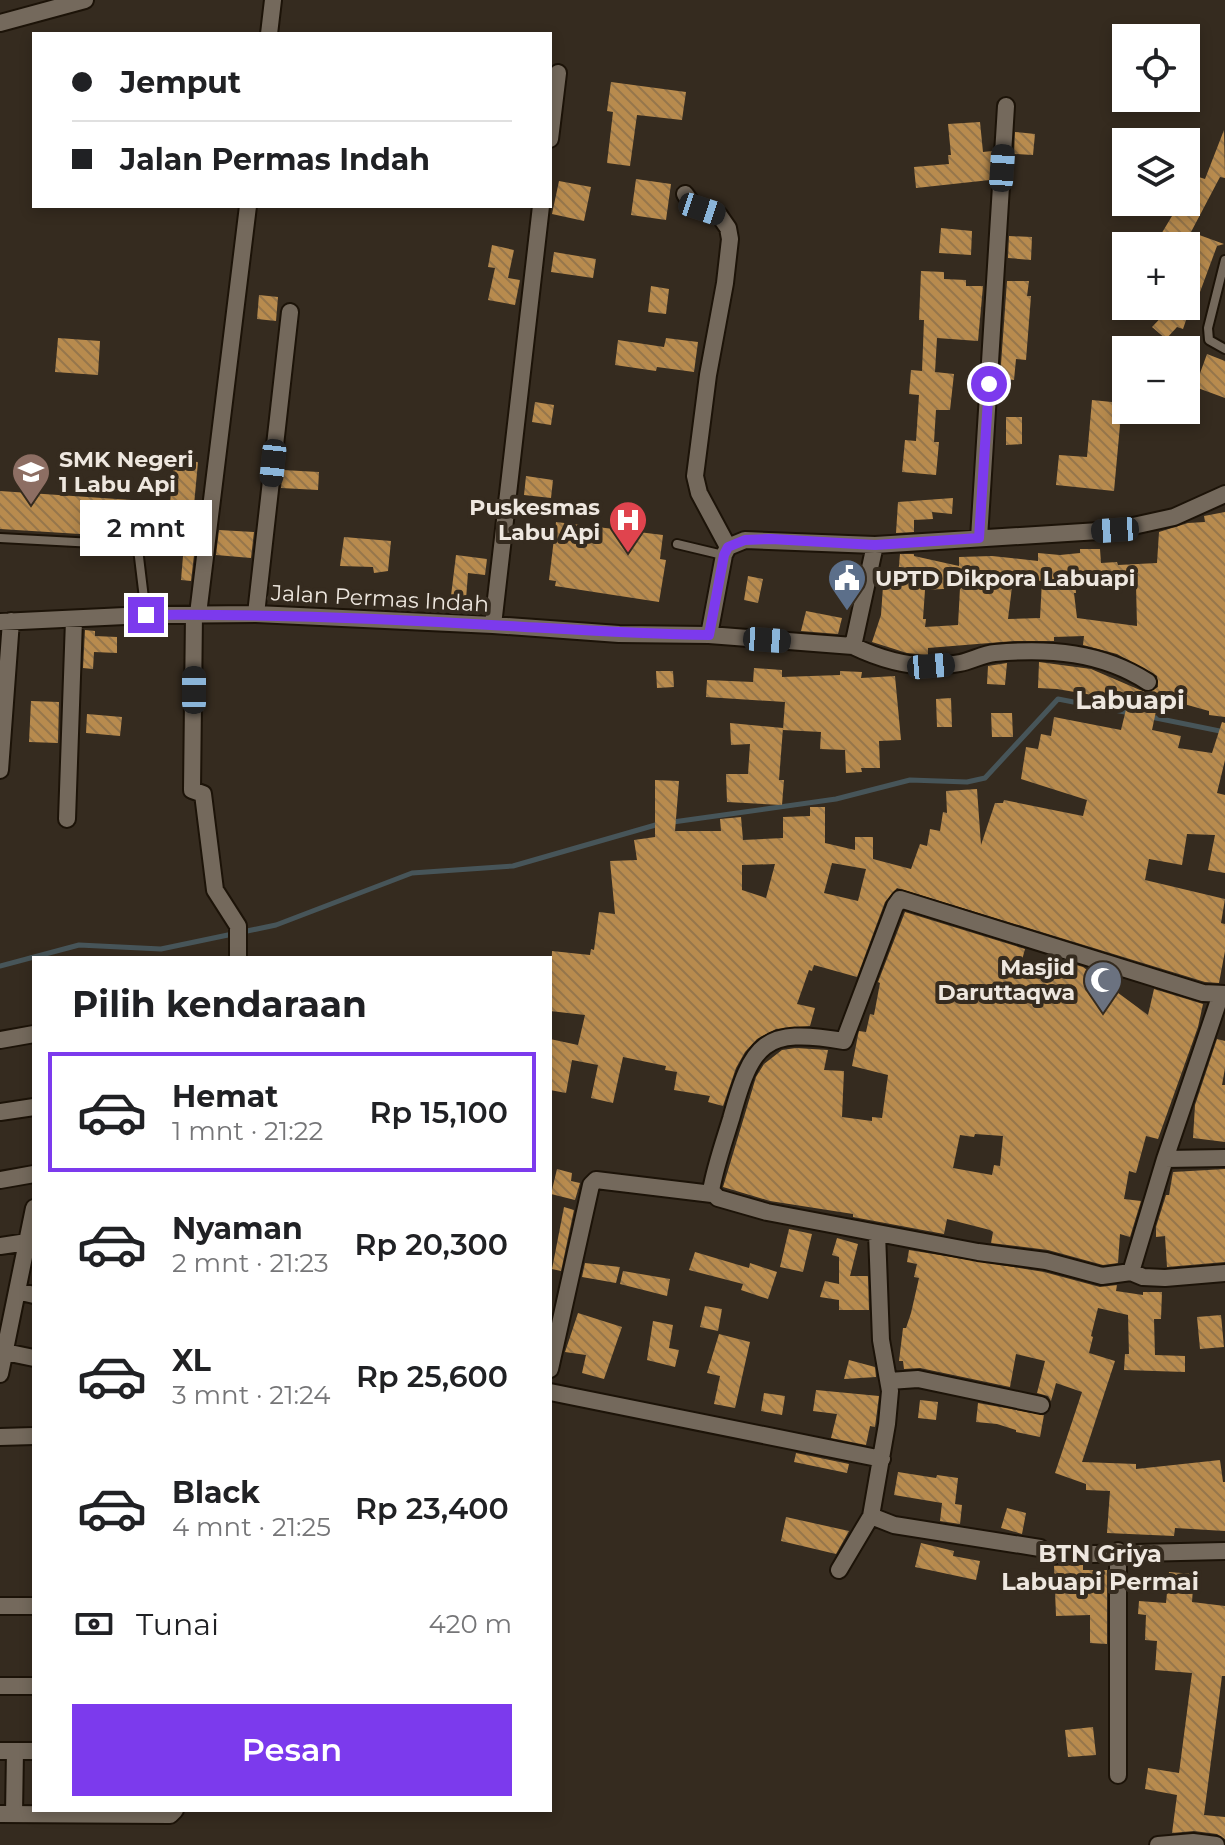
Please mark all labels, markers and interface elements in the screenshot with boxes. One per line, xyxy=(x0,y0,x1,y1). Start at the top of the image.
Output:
map controls xyxy=(1112,24,1200,424)
button: locate xyxy=(1112,24,1200,112)
text: Jemput xyxy=(120,64,241,101)
button: layers xyxy=(1112,128,1200,216)
text: Jalan Permas Indah xyxy=(120,141,430,178)
car xyxy=(988,143,1016,193)
car xyxy=(675,190,729,228)
button: + xyxy=(1112,232,1200,320)
button: − xyxy=(1112,336,1200,424)
route start xyxy=(971,366,1007,402)
car xyxy=(259,438,287,488)
place label: SMK Negeri 1 Labu Api xyxy=(59,446,194,498)
school or university icon: SMK Negeri 1 Labu Api xyxy=(10,451,52,506)
place label: Puskesmas Labu Api xyxy=(469,494,600,546)
callout: 2 mnt xyxy=(80,499,212,555)
hospital icon: Puskesmas Labu Api xyxy=(607,499,649,554)
text: 2 mnt xyxy=(107,512,185,544)
car xyxy=(1090,516,1140,544)
public building icon: UPTD Dikpora Labuapi xyxy=(826,557,868,612)
place label: UPTD Dikpora Labuapi xyxy=(875,565,1135,592)
street label: Jalan Permas Indah xyxy=(269,579,490,618)
route end xyxy=(128,597,164,633)
car xyxy=(742,626,792,654)
car xyxy=(906,652,956,680)
car xyxy=(182,666,206,714)
district label: Labuapi xyxy=(1075,684,1185,716)
place label: Masjid Daruttaqwa xyxy=(938,954,1075,1006)
mosque icon: Masjid Daruttaqwa xyxy=(1082,959,1124,1014)
text: Pilih kendaraan xyxy=(72,982,367,1026)
icon: car xyxy=(76,1076,148,1148)
text: Hemat xyxy=(172,1078,278,1115)
text: Rp 15,100 xyxy=(370,1094,508,1131)
text: 1 mnt · 21:22 xyxy=(172,1115,323,1147)
icon: car xyxy=(76,1208,148,1280)
text: Nyaman xyxy=(172,1210,303,1247)
text: Rp 20,300 xyxy=(354,1226,508,1263)
text: 2 mnt · 21:23 xyxy=(172,1247,329,1279)
icon: car xyxy=(76,1340,148,1412)
text: XL xyxy=(172,1342,211,1379)
text: Rp 25,600 xyxy=(356,1358,508,1395)
text: 3 mnt · 21:24 xyxy=(172,1379,330,1411)
icon: car xyxy=(76,1472,148,1544)
text: Black xyxy=(172,1474,260,1511)
text: Rp 23,400 xyxy=(355,1490,509,1527)
text: 4 mnt · 21:25 xyxy=(172,1511,331,1543)
district label: BTN Griya Labuapi Permai xyxy=(1001,1539,1199,1596)
icon: cash xyxy=(72,1602,116,1646)
text: Tunai xyxy=(136,1606,219,1643)
text: 420 m xyxy=(429,1608,512,1640)
button: Pesan xyxy=(72,1704,512,1796)

